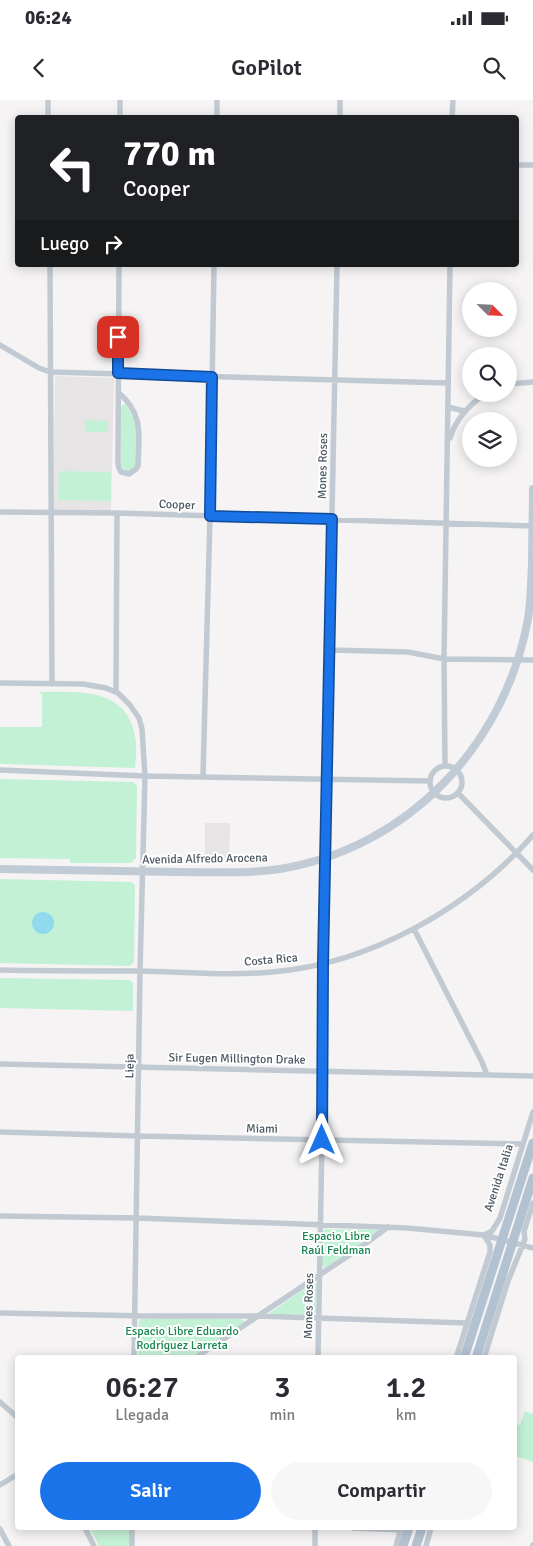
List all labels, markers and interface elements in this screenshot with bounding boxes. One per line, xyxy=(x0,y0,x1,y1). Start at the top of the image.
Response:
text: 06:24 xyxy=(25,6,72,30)
icon: back xyxy=(25,54,53,82)
text: GoPilot xyxy=(231,54,302,81)
icon: search xyxy=(480,54,508,82)
text: 770 m xyxy=(123,132,216,175)
icon: left xyxy=(40,135,105,200)
text: Cooper xyxy=(123,175,190,202)
icon: right xyxy=(99,230,127,258)
text: Luego xyxy=(40,232,89,256)
north arrow xyxy=(462,282,518,338)
map controls xyxy=(462,282,517,467)
pin xyxy=(97,316,139,358)
icon: arrive xyxy=(104,323,132,351)
button: search xyxy=(462,347,517,402)
button: layers xyxy=(462,412,517,467)
street label: Mones Roses xyxy=(315,433,331,499)
street label: Cooper xyxy=(159,497,196,513)
street label: Avenida Alfredo Arocena xyxy=(142,850,268,868)
street label: Costa Rica xyxy=(244,950,298,970)
street label: Sir Eugen Millington Drake xyxy=(168,1050,306,1068)
street label: Lieja xyxy=(122,1054,138,1078)
position arrow xyxy=(295,1113,347,1165)
street label: Miami xyxy=(246,1121,278,1137)
street label: Avenida Italia xyxy=(481,1142,517,1214)
park label: Espacio Libre Raúl Feldman xyxy=(301,1229,371,1258)
street label: Mones Roses xyxy=(301,1273,317,1339)
park label: Espacio Libre Eduardo Rodríguez Larreta xyxy=(125,1324,239,1353)
text: 06:27 xyxy=(106,1369,179,1406)
text: 3 xyxy=(274,1369,290,1406)
text: 1.2 xyxy=(386,1369,426,1406)
text: Llegada xyxy=(115,1405,169,1425)
text: min xyxy=(269,1405,295,1425)
text: km xyxy=(396,1405,417,1425)
button: Salir xyxy=(40,1462,261,1520)
button: Compartir xyxy=(271,1462,492,1520)

